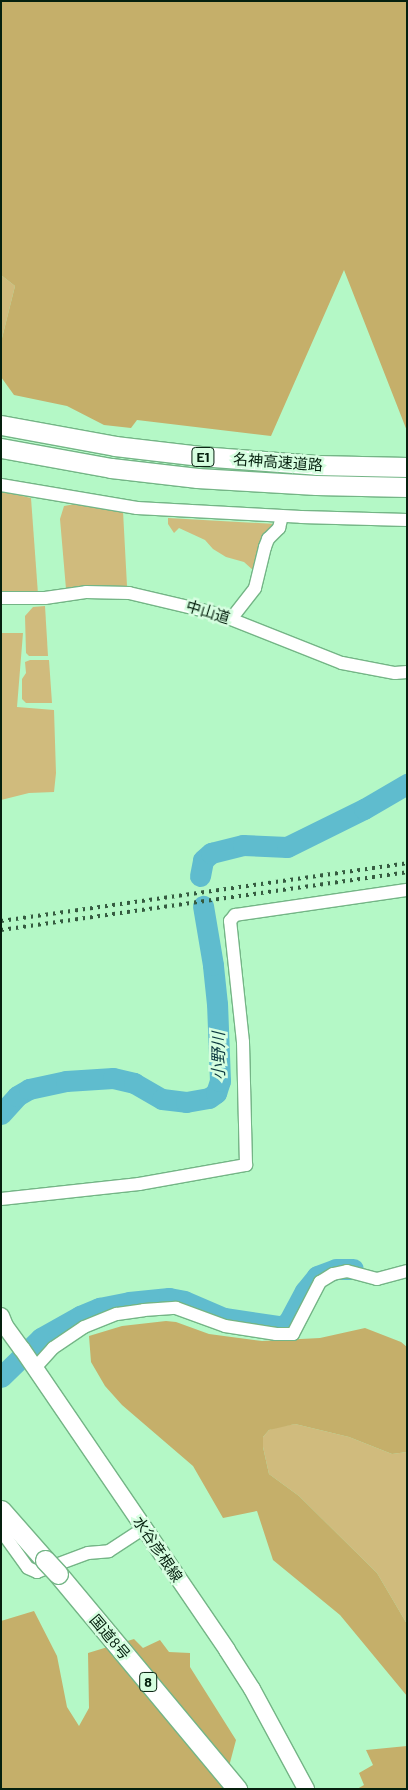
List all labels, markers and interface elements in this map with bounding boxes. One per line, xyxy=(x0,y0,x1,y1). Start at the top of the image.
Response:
road number: E1 xyxy=(190,446,216,468)
street label: 名神高速道路 xyxy=(232,450,324,474)
street label: 中山道 xyxy=(184,597,232,627)
water label: 小野川 xyxy=(208,1032,228,1080)
street label: 水谷彦根線 xyxy=(130,1513,186,1585)
street label: 国道8号 xyxy=(86,1611,134,1663)
road number: 8 xyxy=(138,1670,158,1694)

